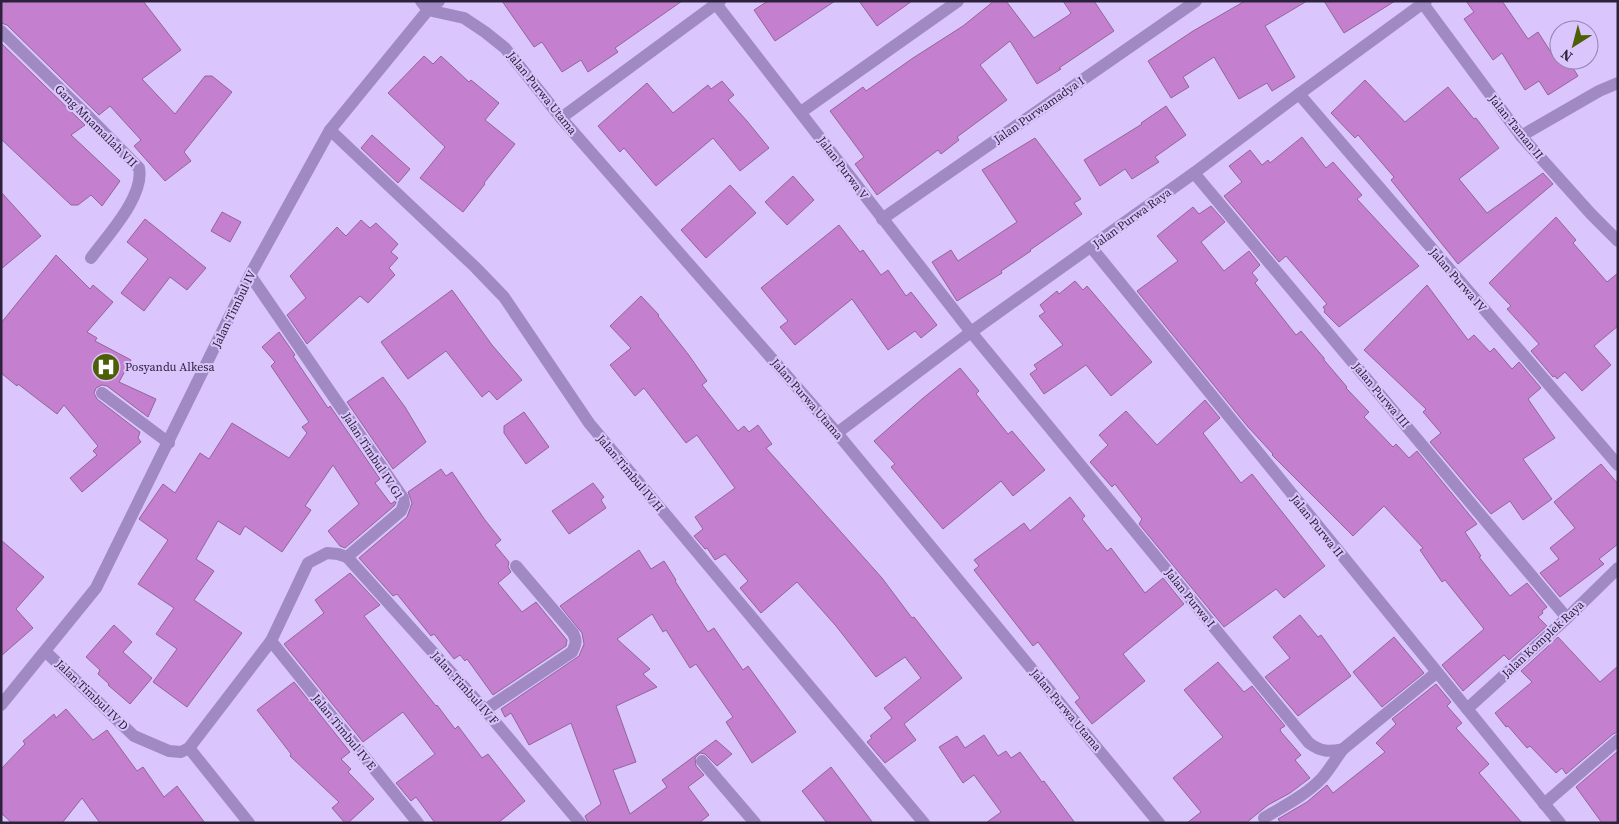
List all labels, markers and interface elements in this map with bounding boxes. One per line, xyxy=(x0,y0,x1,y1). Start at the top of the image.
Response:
north arrow xyxy=(1549,20,1599,70)
text: N xyxy=(1556,44,1576,67)
street label: Jalan Purwa Utama xyxy=(503,47,581,138)
street label: Jalan Purwamadya I xyxy=(990,73,1087,148)
street label: Gang Muamallah VII xyxy=(51,81,141,171)
street label: Jalan Taman II xyxy=(1485,91,1547,162)
street label: Jalan Purwa V xyxy=(814,133,872,203)
street label: Jalan Purwa Raya xyxy=(1089,184,1175,252)
street label: Jalan Purwa IV xyxy=(1425,244,1490,315)
street label: Jalan Timbul IV xyxy=(208,268,260,351)
hospital icon: Posyandu Alkesa xyxy=(91,352,121,382)
street label: Jalan Purwa Utama xyxy=(767,354,847,444)
street label: Jalan Purwa III xyxy=(1348,358,1413,431)
place label: Posyandu Alkesa xyxy=(125,359,216,375)
street label: Jalan Timbul IV G1 xyxy=(338,409,407,502)
street label: Jalan Timbul IV H xyxy=(592,430,667,515)
street label: Jalan Purwa II xyxy=(1286,491,1347,561)
street label: Jalan Purwa I xyxy=(1161,564,1219,631)
street label: Jalan Komplek Raya xyxy=(1498,596,1588,682)
street label: Jalan Timbul IV F xyxy=(427,647,502,728)
street label: Jalan Timbul IV D xyxy=(52,656,132,734)
street label: Jalan Purwa Utama xyxy=(1026,665,1106,755)
street label: Jalan Timbul IV E xyxy=(308,690,380,773)

